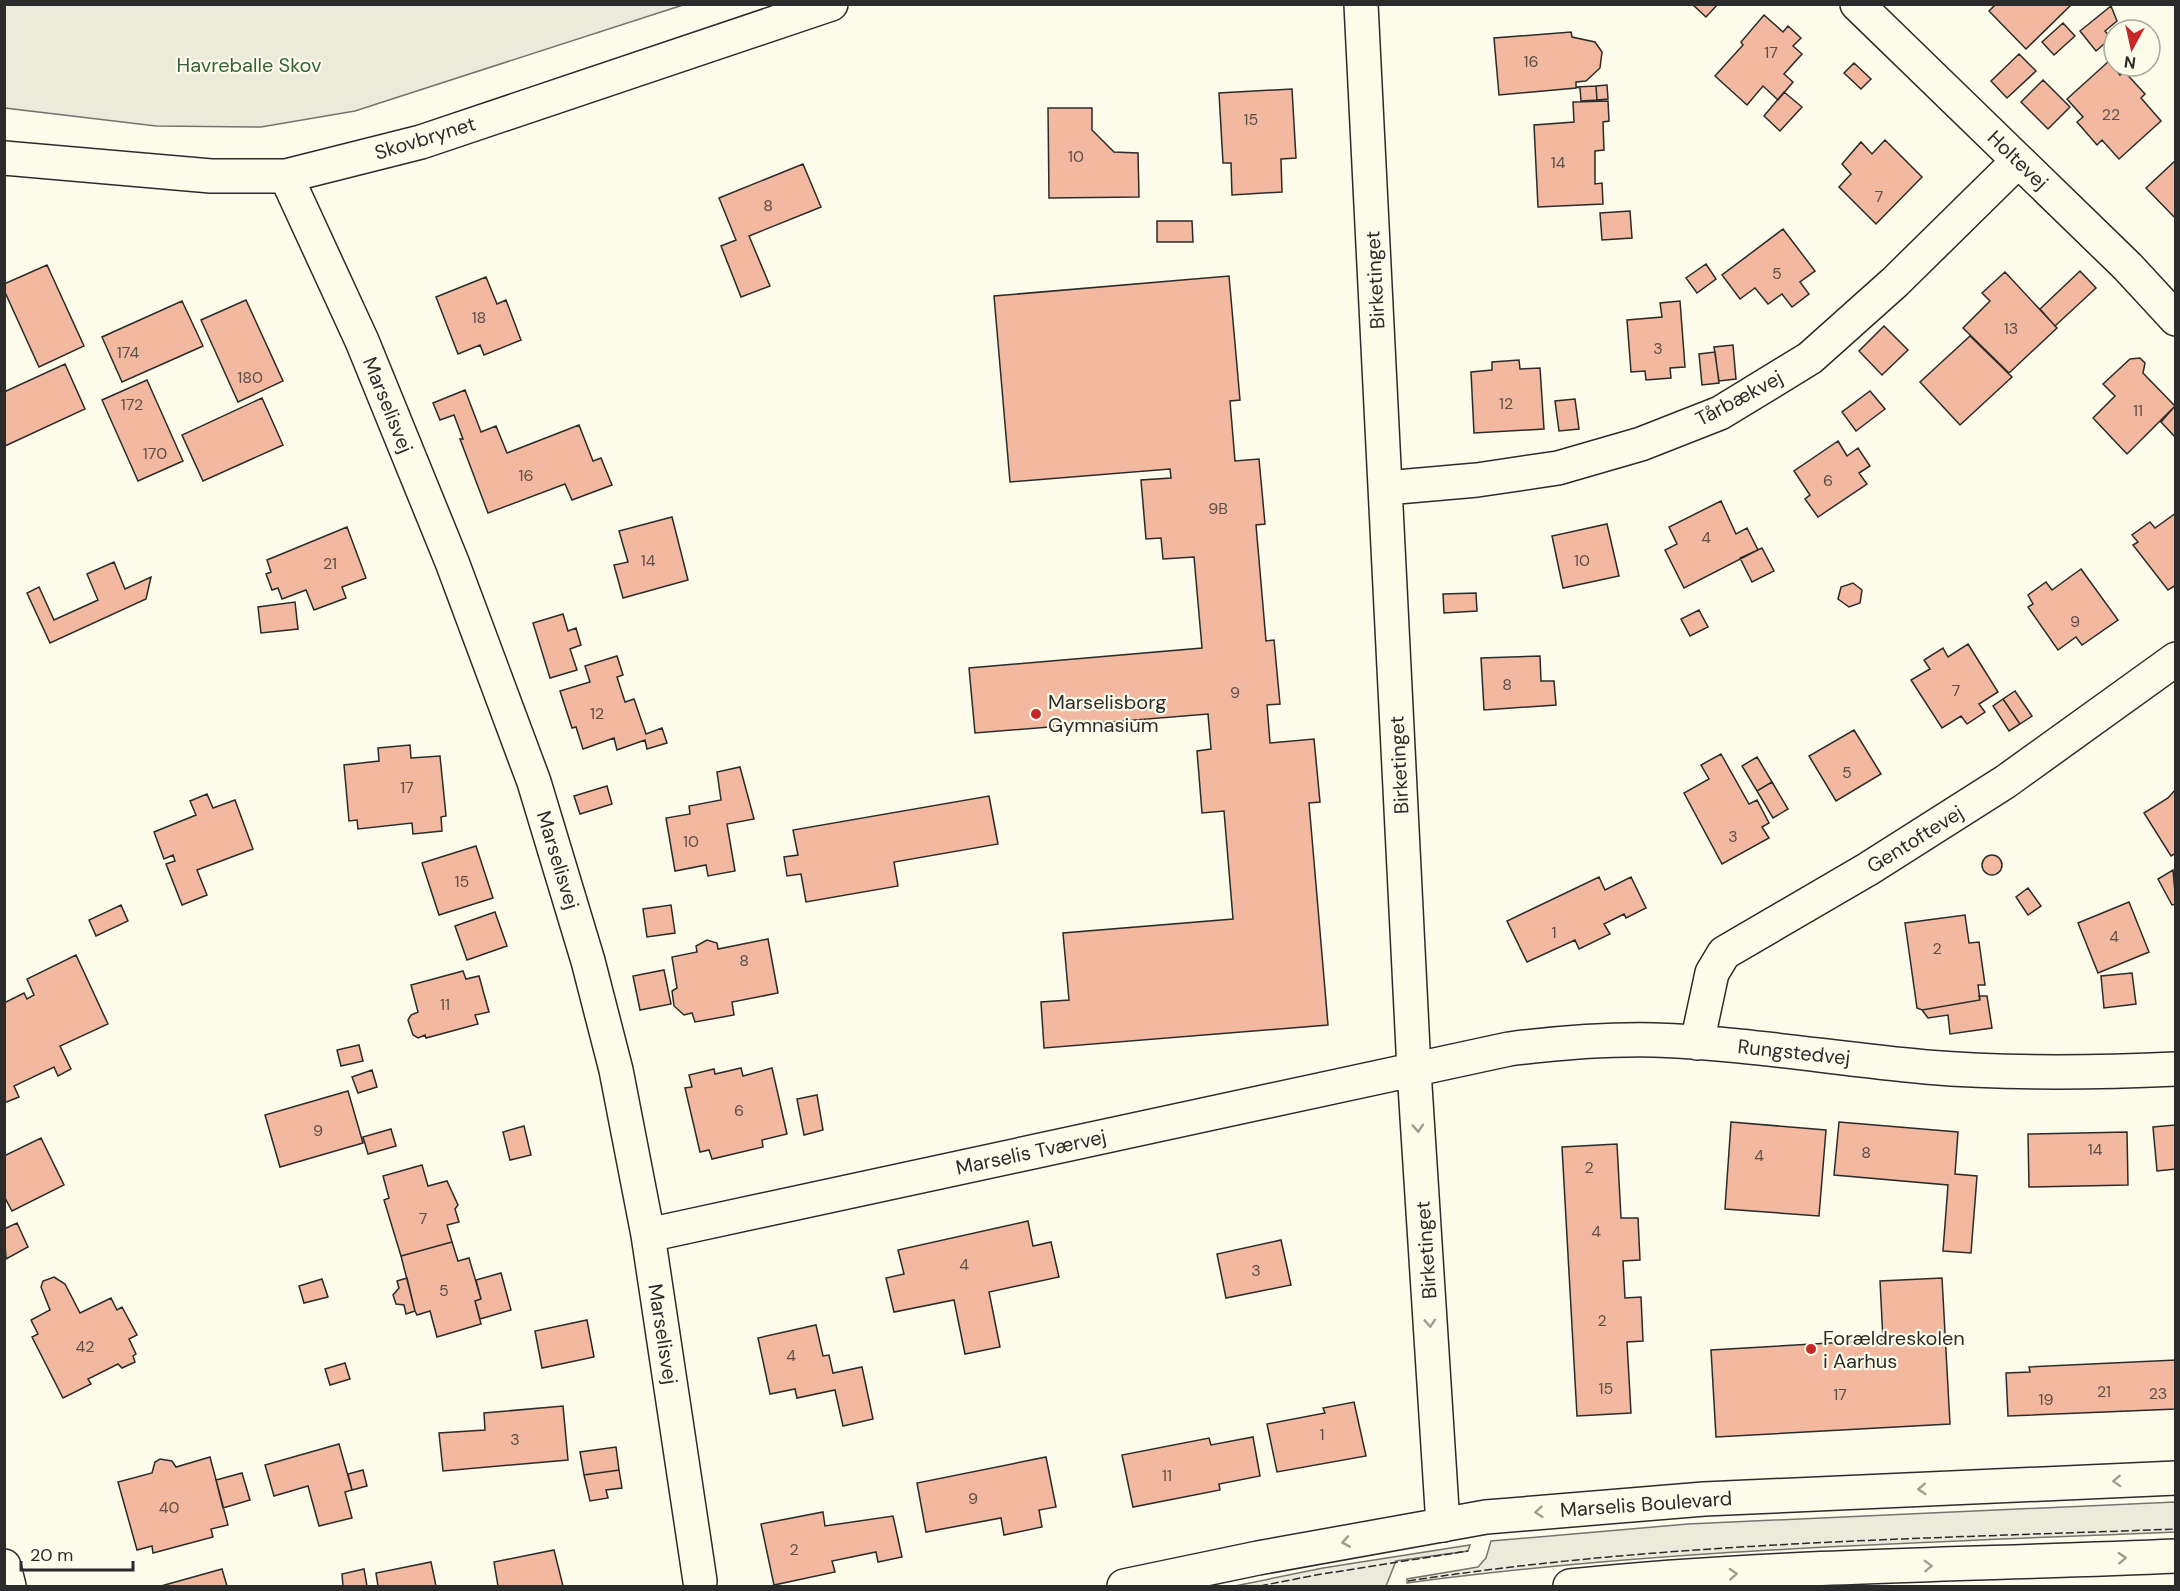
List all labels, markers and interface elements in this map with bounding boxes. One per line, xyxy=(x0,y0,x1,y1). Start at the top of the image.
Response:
north arrow xyxy=(2102,18,2162,78)
house number: 17 xyxy=(1764,42,1778,63)
house number: 16 xyxy=(1523,51,1539,72)
text: N xyxy=(2123,51,2137,74)
park label: Havreballe Skov xyxy=(177,52,322,78)
house number: 22 xyxy=(2102,104,2120,125)
house number: 15 xyxy=(1244,109,1258,130)
street label: Skovbrynet xyxy=(371,110,479,166)
street label: Holtevej xyxy=(1982,125,2054,195)
house number: 10 xyxy=(1068,146,1084,167)
house number: 14 xyxy=(1551,152,1566,173)
house number: 7 xyxy=(1875,186,1883,207)
house number: 8 xyxy=(763,195,773,216)
street label: Birketinget xyxy=(1359,230,1391,330)
house number: 5 xyxy=(1772,263,1782,284)
house number: 18 xyxy=(472,307,486,328)
house number: 13 xyxy=(2004,318,2018,339)
house number: 3 xyxy=(1653,338,1663,359)
house number: 174 xyxy=(117,342,139,363)
street label: Marselisvej xyxy=(357,353,419,457)
street label: Tårbækvej xyxy=(1691,364,1787,432)
house number: 180 xyxy=(237,367,263,388)
house number: 12 xyxy=(1499,393,1513,414)
house number: 172 xyxy=(121,394,143,415)
house number: 11 xyxy=(2133,400,2143,421)
house number: 170 xyxy=(143,443,167,464)
house number: 16 xyxy=(518,465,534,486)
house number: 6 xyxy=(1823,470,1833,491)
house number: 9B xyxy=(1208,498,1228,519)
house number: 4 xyxy=(1701,527,1711,548)
house number: 14 xyxy=(641,550,656,571)
house number: 10 xyxy=(1574,550,1590,571)
house number: 21 xyxy=(323,553,337,574)
house number: 9 xyxy=(2070,611,2080,632)
house number: 8 xyxy=(1502,674,1512,695)
house number: 7 xyxy=(1952,680,1960,701)
house number: 9 xyxy=(1230,682,1240,703)
place label: Marselisborg Gymnasium xyxy=(1048,689,1167,738)
house number: 12 xyxy=(590,703,604,724)
marker: Marselisborg Gymnasium xyxy=(1029,707,1043,721)
street label: Birketinget xyxy=(1383,715,1415,815)
house number: 5 xyxy=(1842,762,1852,783)
house number: 17 xyxy=(400,777,414,798)
street label: Gentoftevej xyxy=(1862,799,1968,879)
street label: Marselisvej xyxy=(531,808,585,912)
house number: 3 xyxy=(1728,826,1738,847)
house number: 10 xyxy=(683,831,699,852)
house number: 15 xyxy=(455,871,469,892)
house number: 1 xyxy=(1552,922,1557,943)
house number: 4 xyxy=(2109,926,2119,947)
house number: 2 xyxy=(1932,938,1942,959)
house number: 8 xyxy=(739,950,749,971)
house number: 11 xyxy=(440,994,450,1015)
street label: Rungstedvej xyxy=(1736,1033,1852,1071)
house number: 6 xyxy=(734,1100,744,1121)
house number: 9 xyxy=(313,1120,323,1141)
street label: Marselis Tværvej xyxy=(953,1123,1109,1181)
one-way arrow xyxy=(1411,1124,1424,1133)
house number: 14 xyxy=(2088,1139,2103,1160)
house number: 8 xyxy=(1861,1142,1871,1163)
house number: 4 xyxy=(1754,1145,1764,1166)
house number: 2 xyxy=(1584,1157,1594,1178)
street label: Birketinget xyxy=(1410,1200,1442,1300)
house number: 7 xyxy=(419,1208,427,1229)
house number: 4 xyxy=(1591,1221,1601,1242)
house number: 4 xyxy=(959,1254,969,1275)
house number: 3 xyxy=(1251,1260,1261,1281)
house number: 5 xyxy=(439,1280,449,1301)
street label: Marselisvej xyxy=(642,1282,684,1386)
house number: 2 xyxy=(1597,1310,1607,1331)
one-way arrow xyxy=(1424,1318,1437,1327)
place label: Forældreskolen i Aarhus xyxy=(1823,1325,1965,1374)
house number: 42 xyxy=(76,1336,94,1357)
marker: Forældreskolen i Aarhus xyxy=(1804,1342,1818,1356)
house number: 4 xyxy=(786,1345,796,1366)
house number: 15 xyxy=(1599,1378,1613,1399)
house number: 21 xyxy=(2097,1381,2111,1402)
house number: 23 xyxy=(2149,1383,2167,1404)
house number: 17 xyxy=(1833,1384,1847,1405)
house number: 19 xyxy=(2038,1389,2054,1410)
house number: 1 xyxy=(1320,1424,1325,1445)
house number: 3 xyxy=(510,1429,520,1450)
house number: 11 xyxy=(1162,1465,1172,1486)
one-way arrow xyxy=(2113,1474,2122,1487)
one-way arrow xyxy=(1918,1483,1927,1496)
street label: Marselis Boulevard xyxy=(1559,1485,1733,1523)
house number: 9 xyxy=(968,1488,978,1509)
house number: 40 xyxy=(159,1497,179,1518)
one-way arrow xyxy=(1534,1505,1544,1518)
scale bar xyxy=(21,1534,134,1572)
one-way arrow xyxy=(1342,1536,1351,1548)
house number: 2 xyxy=(789,1539,799,1560)
text: 20 m xyxy=(30,1543,73,1567)
one-way arrow xyxy=(2118,1552,2127,1565)
one-way arrow xyxy=(1923,1560,1932,1573)
one-way arrow xyxy=(1728,1568,1737,1581)

